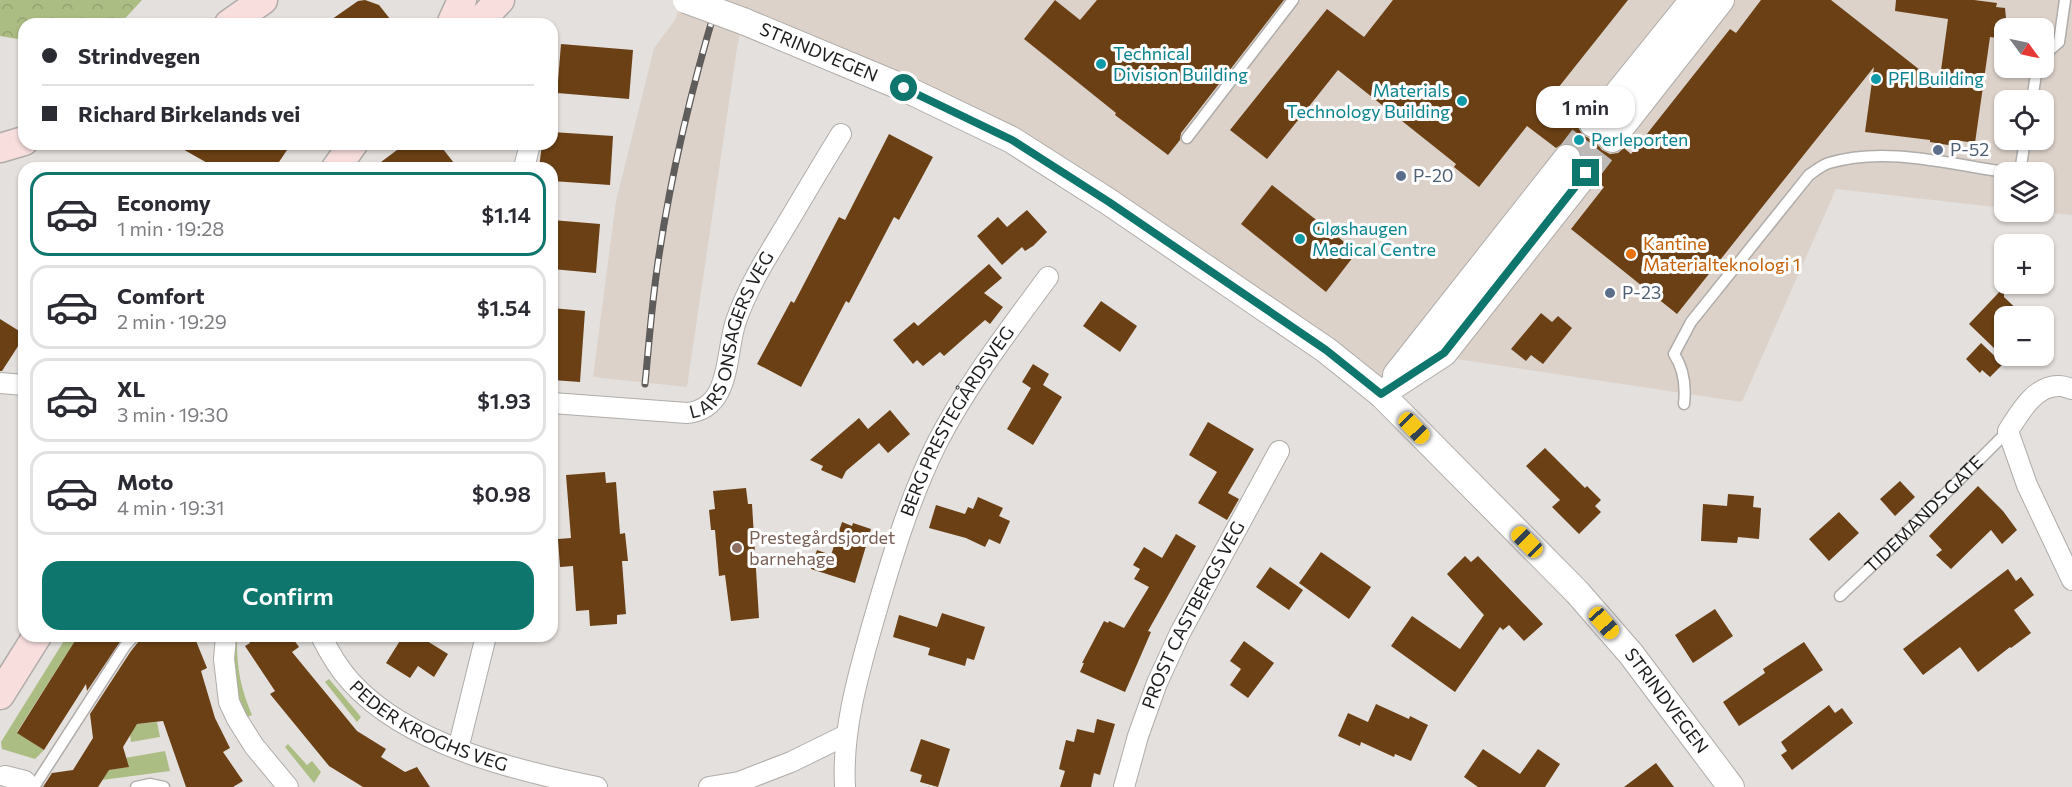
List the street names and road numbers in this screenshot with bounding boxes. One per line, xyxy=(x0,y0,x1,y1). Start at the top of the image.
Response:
street label: STRINDVEGEN xyxy=(757,17,881,86)
street label: LARS ONSAGERS VEG xyxy=(687,247,778,423)
street label: BERG PRESTEGÅRDSVEG xyxy=(895,321,1018,519)
street label: TIDEMANDS GATE xyxy=(1860,451,1987,577)
street label: PROST CASTBERGS VEG xyxy=(1137,517,1249,712)
street label: STRINDVEGEN xyxy=(1620,643,1714,757)
street label: PEDER KROGHS VEG xyxy=(345,675,511,775)

